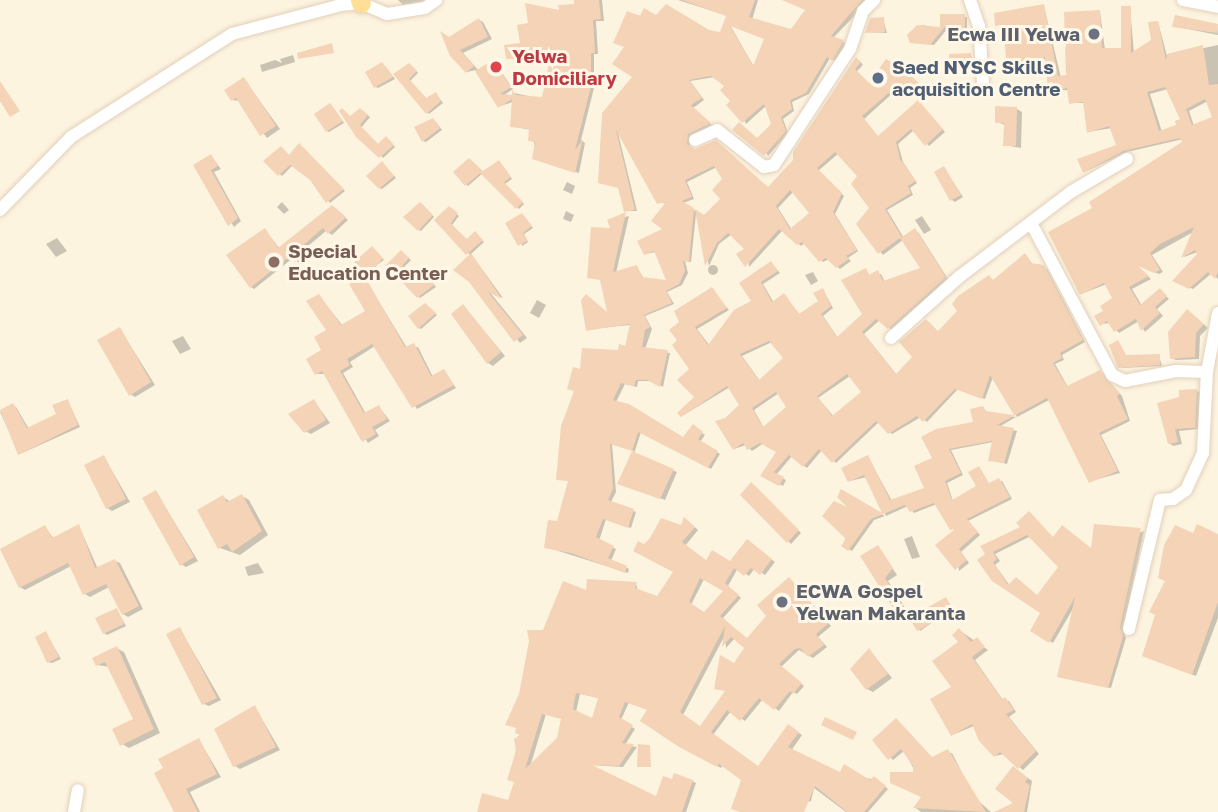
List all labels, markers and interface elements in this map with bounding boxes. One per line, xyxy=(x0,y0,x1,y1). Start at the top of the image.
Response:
place label: Ecwa III Yelwa xyxy=(947,23,1080,45)
marker: Ecwa III Yelwa xyxy=(1086,26,1102,42)
place label: Yelwa Domiciliary xyxy=(512,45,617,89)
place label: Saed NYSC Skills acquisition Centre xyxy=(892,56,1061,100)
marker: Yelwa Domiciliary xyxy=(486,57,506,77)
marker: Saed NYSC Skills acquisition Centre xyxy=(870,70,886,86)
place label: Special Education Center xyxy=(288,240,448,284)
marker: Special Education Center xyxy=(266,254,282,270)
place label: ECWA Gospel Yelwan Makaranta xyxy=(796,580,966,624)
marker: ECWA Gospel Yelwan Makaranta xyxy=(774,594,790,610)

